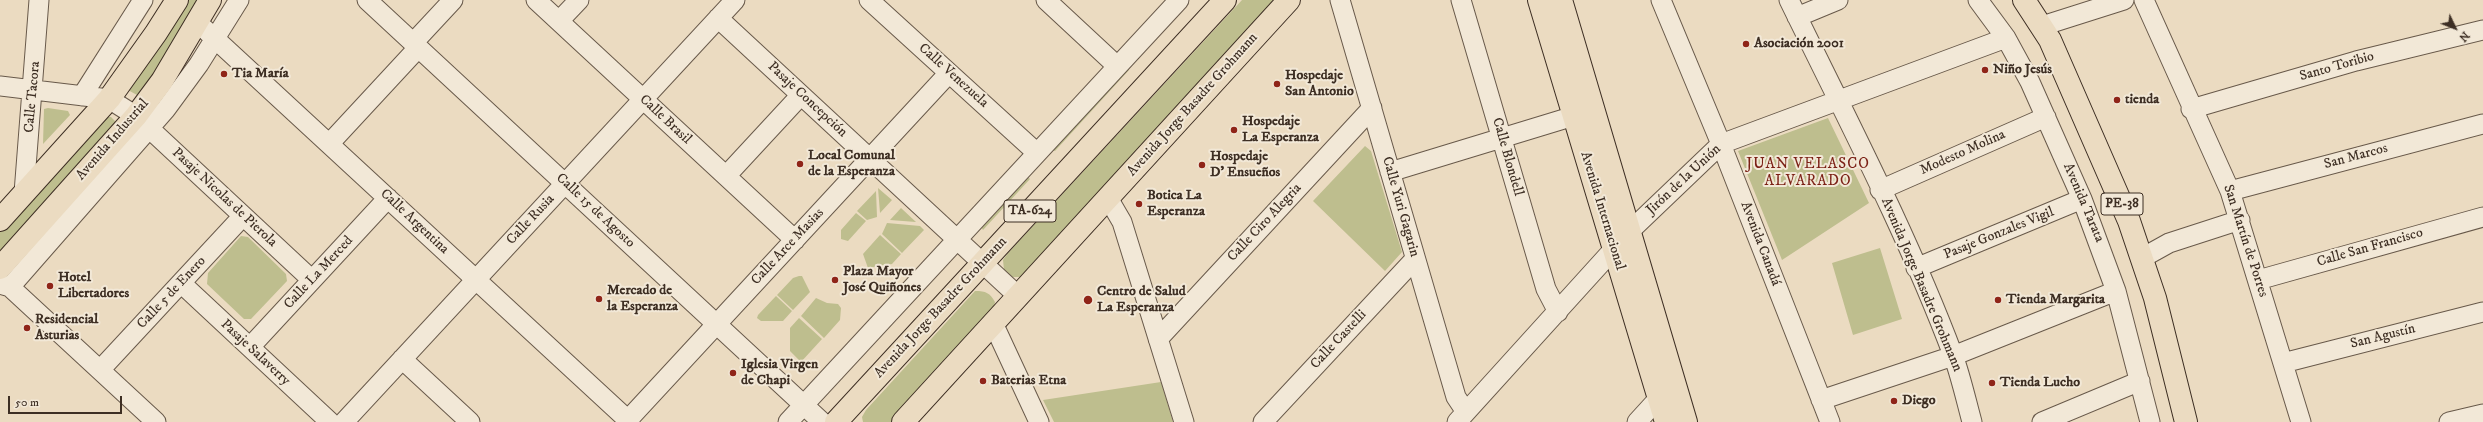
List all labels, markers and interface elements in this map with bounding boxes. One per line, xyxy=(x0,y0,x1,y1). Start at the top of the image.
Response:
north arrow xyxy=(2435,8,2475,48)
text: N xyxy=(2456,28,2472,44)
street label: Avenida Jorge Basadre Grohmann xyxy=(1124,30,1262,180)
place label: Asociación 2001 xyxy=(1754,36,1844,52)
marker: Asociación 2001 xyxy=(1741,39,1751,49)
street label: Calle Venezuela xyxy=(915,40,991,112)
street label: Santo Toribio xyxy=(2298,48,2376,86)
street label: Pasaje Concepción xyxy=(764,59,850,141)
street label: Calle Tacora xyxy=(22,61,44,133)
place label: Niño Jesús xyxy=(1993,62,2052,78)
marker: Niño Jesús xyxy=(1980,65,1990,75)
place label: Tia María xyxy=(232,66,289,82)
place label: Hospedaje San Antonio xyxy=(1285,68,1354,100)
marker: Tia María xyxy=(219,69,229,79)
marker: Hospedaje San Antonio xyxy=(1272,79,1282,89)
street label: Calle Brasil xyxy=(636,92,694,148)
place label: tienda xyxy=(2125,92,2159,108)
marker: tienda xyxy=(2112,95,2122,105)
street label: Avenida Industrial xyxy=(73,96,153,184)
place label: Hospedaje La Esperanza xyxy=(1242,114,1319,146)
street label: Calle Blondell xyxy=(1488,116,1526,198)
marker: Hospedaje La Esperanza xyxy=(1229,125,1239,135)
street label: Modesto Molina xyxy=(1918,127,2008,179)
street label: San Marcos xyxy=(2322,140,2390,174)
street label: Jirón de la Unión xyxy=(1643,141,1725,219)
street label: Pasaje Nicolas de Pierola xyxy=(168,145,280,251)
place label: Local Comunal de la Esperanza xyxy=(808,148,895,180)
place label: Hospedaje D' Ensueños xyxy=(1210,149,1280,182)
street label: Avenida Internacional xyxy=(1576,150,1628,272)
street label: Calle Yuri Gagarin xyxy=(1378,155,1422,259)
district label: JUAN VELASCO ALVARADO xyxy=(1746,156,1870,191)
marker: Local Comunal de la Esperanza xyxy=(795,159,805,169)
marker: Hospedaje D' Ensueños xyxy=(1197,160,1207,170)
street label: Avenida Tarata xyxy=(2059,161,2107,245)
street label: Calle 15 de Agosto xyxy=(552,170,638,252)
street label: Calle Ciro Alegria xyxy=(1225,180,1305,266)
street label: San Martín de Porres xyxy=(2219,183,2271,299)
street label: Calle Argentina xyxy=(376,186,452,258)
place label: Botica La Esperanza xyxy=(1147,188,1205,220)
street label: Calle Rusia xyxy=(503,191,559,249)
road number: PE-38 xyxy=(2101,193,2143,215)
street label: Avenida Jorge Basadre Grohmann xyxy=(1877,196,1965,374)
marker: Botica La Esperanza xyxy=(1134,199,1144,209)
road number: TA-624 xyxy=(1004,200,1056,222)
street label: Avenida Canadá xyxy=(1736,200,1784,288)
street label: Pasaje Gonzales Vigil xyxy=(1941,204,2057,264)
street label: Calle Arce Masias xyxy=(748,205,828,289)
street label: Calle San Francisco xyxy=(2315,225,2425,271)
street label: Calle La Merced xyxy=(281,233,357,313)
street label: Avenida Jorge Basadre Grohmann xyxy=(871,234,1011,382)
street label: Calle 5 de Enero xyxy=(134,253,210,333)
place label: Plaza Mayor José Quiñones xyxy=(843,264,921,296)
place label: Hotel Libertadores xyxy=(58,270,129,302)
marker: Plaza Mayor José Quiñones xyxy=(830,275,840,285)
marker: Hotel Libertadores xyxy=(45,281,55,291)
place label: Mercado de la Esperanza xyxy=(607,283,678,316)
place label: Centro de Salud La Esperanza xyxy=(1097,284,1186,316)
place label: Tienda Margarita xyxy=(2006,292,2105,308)
marker: Mercado de la Esperanza xyxy=(594,294,604,304)
marker: Centro de Salud La Esperanza xyxy=(1082,294,1094,306)
marker: Tienda Margarita xyxy=(1993,295,2003,305)
street label: Calle Castelli xyxy=(1307,307,1371,373)
place label: Residencial Asturias xyxy=(35,312,98,344)
street label: Pasaje Salaverry xyxy=(217,316,293,390)
street label: San Agustín xyxy=(2349,321,2417,353)
marker: Residencial Asturias xyxy=(22,323,32,333)
place label: Iglesia Virgen de Chapi xyxy=(741,357,818,390)
marker: Iglesia Virgen de Chapi xyxy=(728,368,738,378)
place label: Baterias Etna xyxy=(991,373,1066,389)
place label: Tienda Lucho xyxy=(2000,375,2080,391)
marker: Baterias Etna xyxy=(978,376,988,386)
marker: Tienda Lucho xyxy=(1987,378,1997,388)
scale bar xyxy=(10,388,124,414)
place label: Diego xyxy=(1902,393,1935,409)
text: 50 m xyxy=(15,395,39,410)
marker: Diego xyxy=(1889,396,1899,406)

